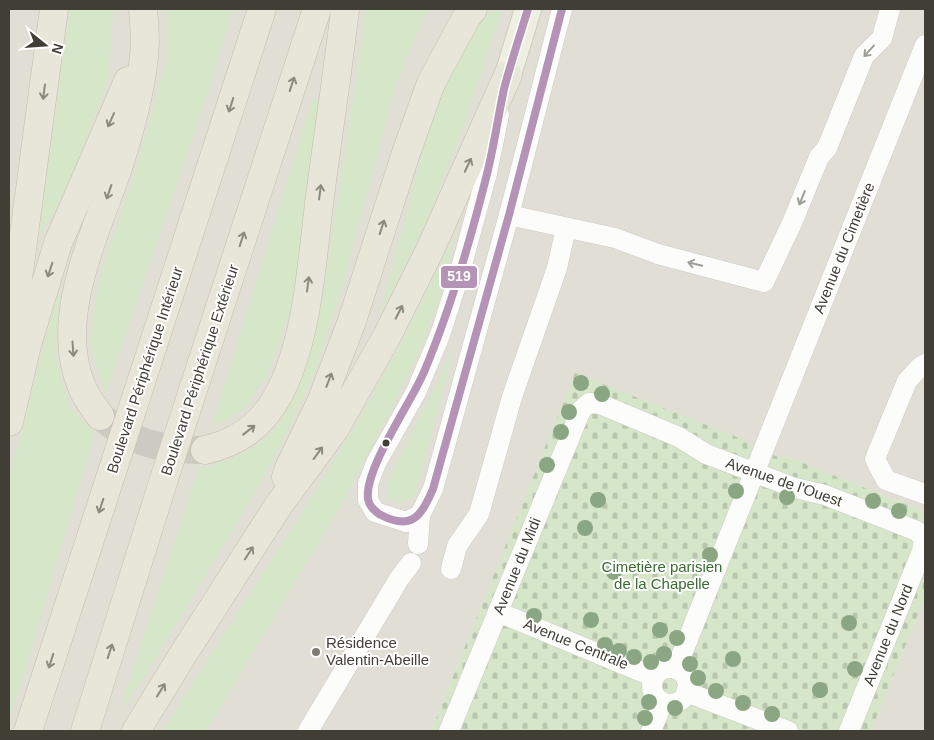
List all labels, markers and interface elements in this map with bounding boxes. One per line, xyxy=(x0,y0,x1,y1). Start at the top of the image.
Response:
north arrow xyxy=(20,20,70,70)
text: N xyxy=(48,42,67,56)
one-way arrow xyxy=(863,45,875,58)
one-way arrow xyxy=(288,77,297,93)
one-way arrow xyxy=(39,84,49,100)
one-way arrow xyxy=(226,97,236,113)
one-way arrow xyxy=(106,112,115,127)
one-way arrow xyxy=(463,158,473,173)
street label: Avenue du Cimetière xyxy=(809,180,878,316)
one-way arrow xyxy=(104,184,114,200)
one-way arrow xyxy=(315,184,325,200)
one-way arrow xyxy=(797,190,806,205)
one-way arrow xyxy=(378,219,387,235)
one-way arrow xyxy=(238,232,247,247)
one-way arrow xyxy=(688,259,704,268)
one-way arrow xyxy=(44,262,54,278)
street label: Boulevard Périphérique Extérieur xyxy=(157,262,242,478)
street label: Boulevard Périphérique Intérieur xyxy=(103,265,186,475)
line badge: 519 xyxy=(440,265,478,289)
text: 519 xyxy=(447,268,471,284)
one-way arrow xyxy=(304,276,314,292)
one-way arrow xyxy=(394,305,404,320)
one-way arrow xyxy=(68,341,78,357)
one-way arrow xyxy=(325,373,334,388)
one-way arrow xyxy=(242,425,255,436)
unlabelled marker xyxy=(381,438,391,448)
one-way arrow xyxy=(312,447,323,460)
street label: Avenue de l'Ouest xyxy=(724,454,845,510)
one-way arrow xyxy=(95,498,105,514)
street label: Avenue du Midi xyxy=(489,515,544,617)
one-way arrow xyxy=(244,546,254,560)
park label: Cimetière parisien de la Chapelle xyxy=(602,558,722,592)
street label: Avenue du Nord xyxy=(859,581,916,688)
street label: Avenue Centrale xyxy=(521,615,631,672)
place label: Résidence Valentin-Abeille xyxy=(326,634,429,668)
one-way arrow xyxy=(106,644,115,660)
marker: Résidence Valentin-Abeille xyxy=(310,646,322,658)
one-way arrow xyxy=(45,653,55,669)
one-way arrow xyxy=(156,683,166,697)

